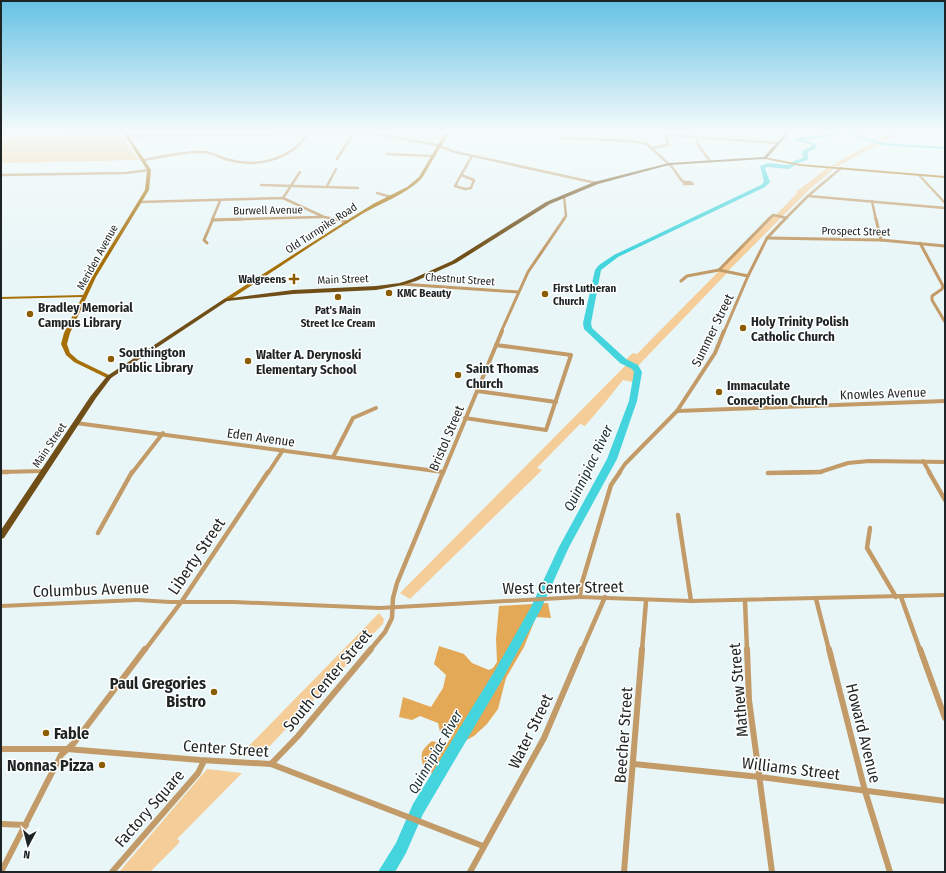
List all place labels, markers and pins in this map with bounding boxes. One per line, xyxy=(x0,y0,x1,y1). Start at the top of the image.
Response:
place label: Walgreens xyxy=(239,273,286,286)
marker: Walgreens xyxy=(289,274,299,284)
place label: First Lutheran Church xyxy=(553,282,616,308)
place label: KMC Beauty xyxy=(397,287,452,300)
marker: KMC Beauty xyxy=(384,288,394,298)
marker: First Lutheran Church xyxy=(540,289,550,299)
marker: Pat's Main Street Ice Cream xyxy=(333,292,343,302)
place label: Bradley Memorial Campus Library xyxy=(38,300,133,330)
place label: Pat's Main Street Ice Cream xyxy=(301,304,375,330)
marker: Bradley Memorial Campus Library xyxy=(25,309,35,319)
place label: Holy Trinity Polish Catholic Church xyxy=(751,314,849,344)
marker: Holy Trinity Polish Catholic Church xyxy=(738,323,748,333)
place label: Southington Public Library xyxy=(119,345,194,375)
place label: Walter A. Derynoski Elementary School xyxy=(256,347,361,377)
marker: Southington Public Library xyxy=(106,354,116,364)
marker: Walter A. Derynoski Elementary School xyxy=(243,356,253,366)
place label: Saint Thomas Church xyxy=(466,361,539,391)
marker: Saint Thomas Church xyxy=(453,370,463,380)
place label: Immaculate Conception Church xyxy=(727,378,828,408)
marker: Immaculate Conception Church xyxy=(714,387,724,397)
place label: Paul Gregories Bistro xyxy=(110,674,206,711)
marker: Paul Gregories Bistro xyxy=(209,687,219,697)
place label: Fable xyxy=(54,724,89,743)
marker: Fable xyxy=(41,728,51,738)
place label: Nonnas Pizza xyxy=(7,756,94,775)
marker: Nonnas Pizza xyxy=(97,760,107,770)

